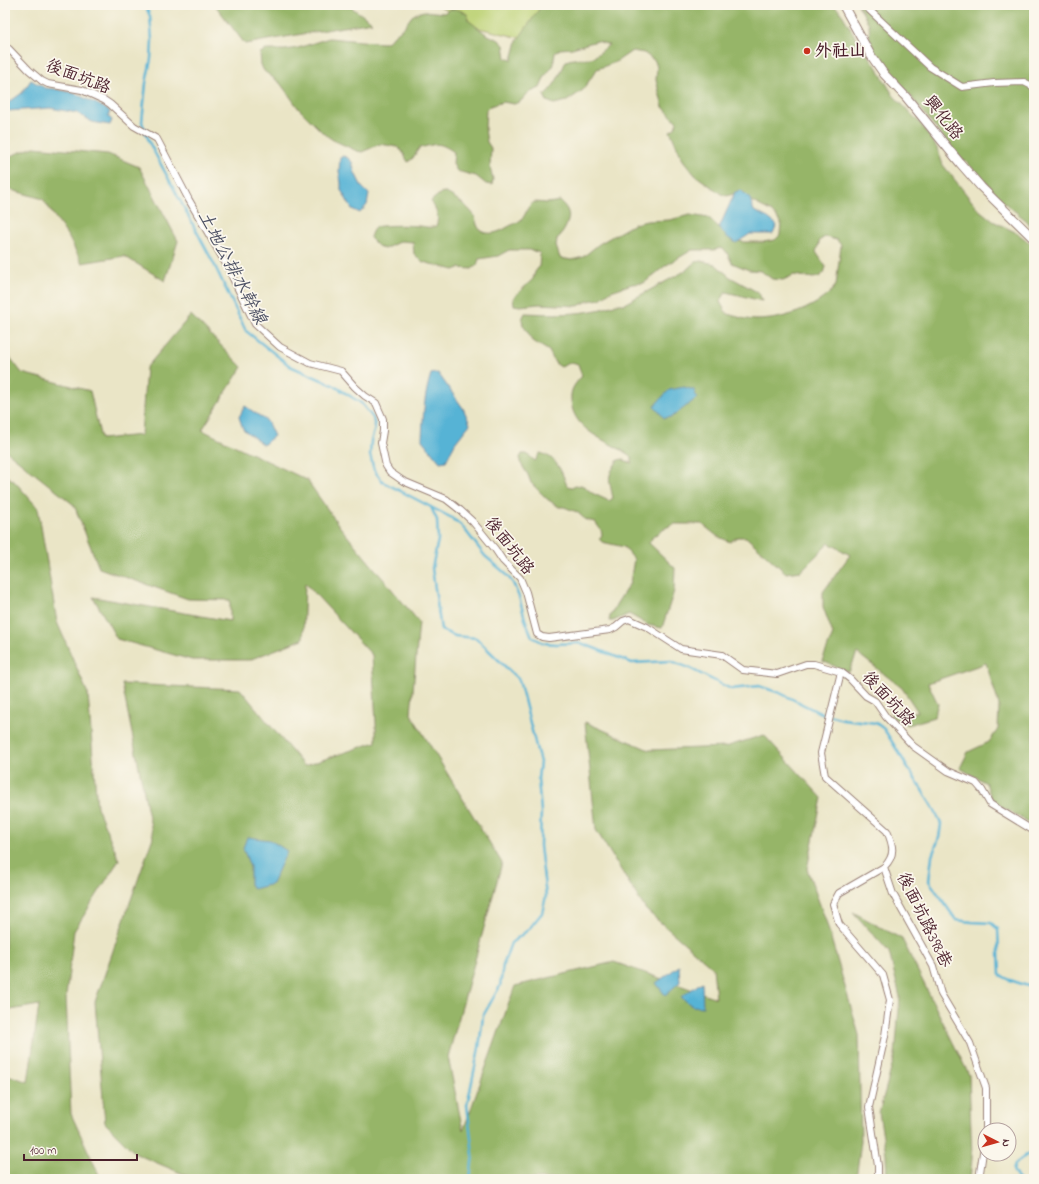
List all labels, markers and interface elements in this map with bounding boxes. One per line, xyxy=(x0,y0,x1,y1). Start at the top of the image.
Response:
place label: 外社山 xyxy=(815,39,866,64)
marker: 外社山 xyxy=(802,46,812,56)
street label: 後面坑路 xyxy=(42,53,114,101)
street label: 興化路 xyxy=(917,90,969,146)
water label: 土地公排水幹線 xyxy=(190,206,273,331)
street label: 後面坑路 xyxy=(478,512,540,580)
street label: 後面坑路 xyxy=(856,666,920,732)
street label: 後面坑路398巷 xyxy=(890,868,958,973)
north arrow xyxy=(977,1122,1017,1162)
scale bar xyxy=(24,1136,137,1162)
text: N xyxy=(998,1138,1014,1147)
text: 100 m xyxy=(30,1142,57,1160)

